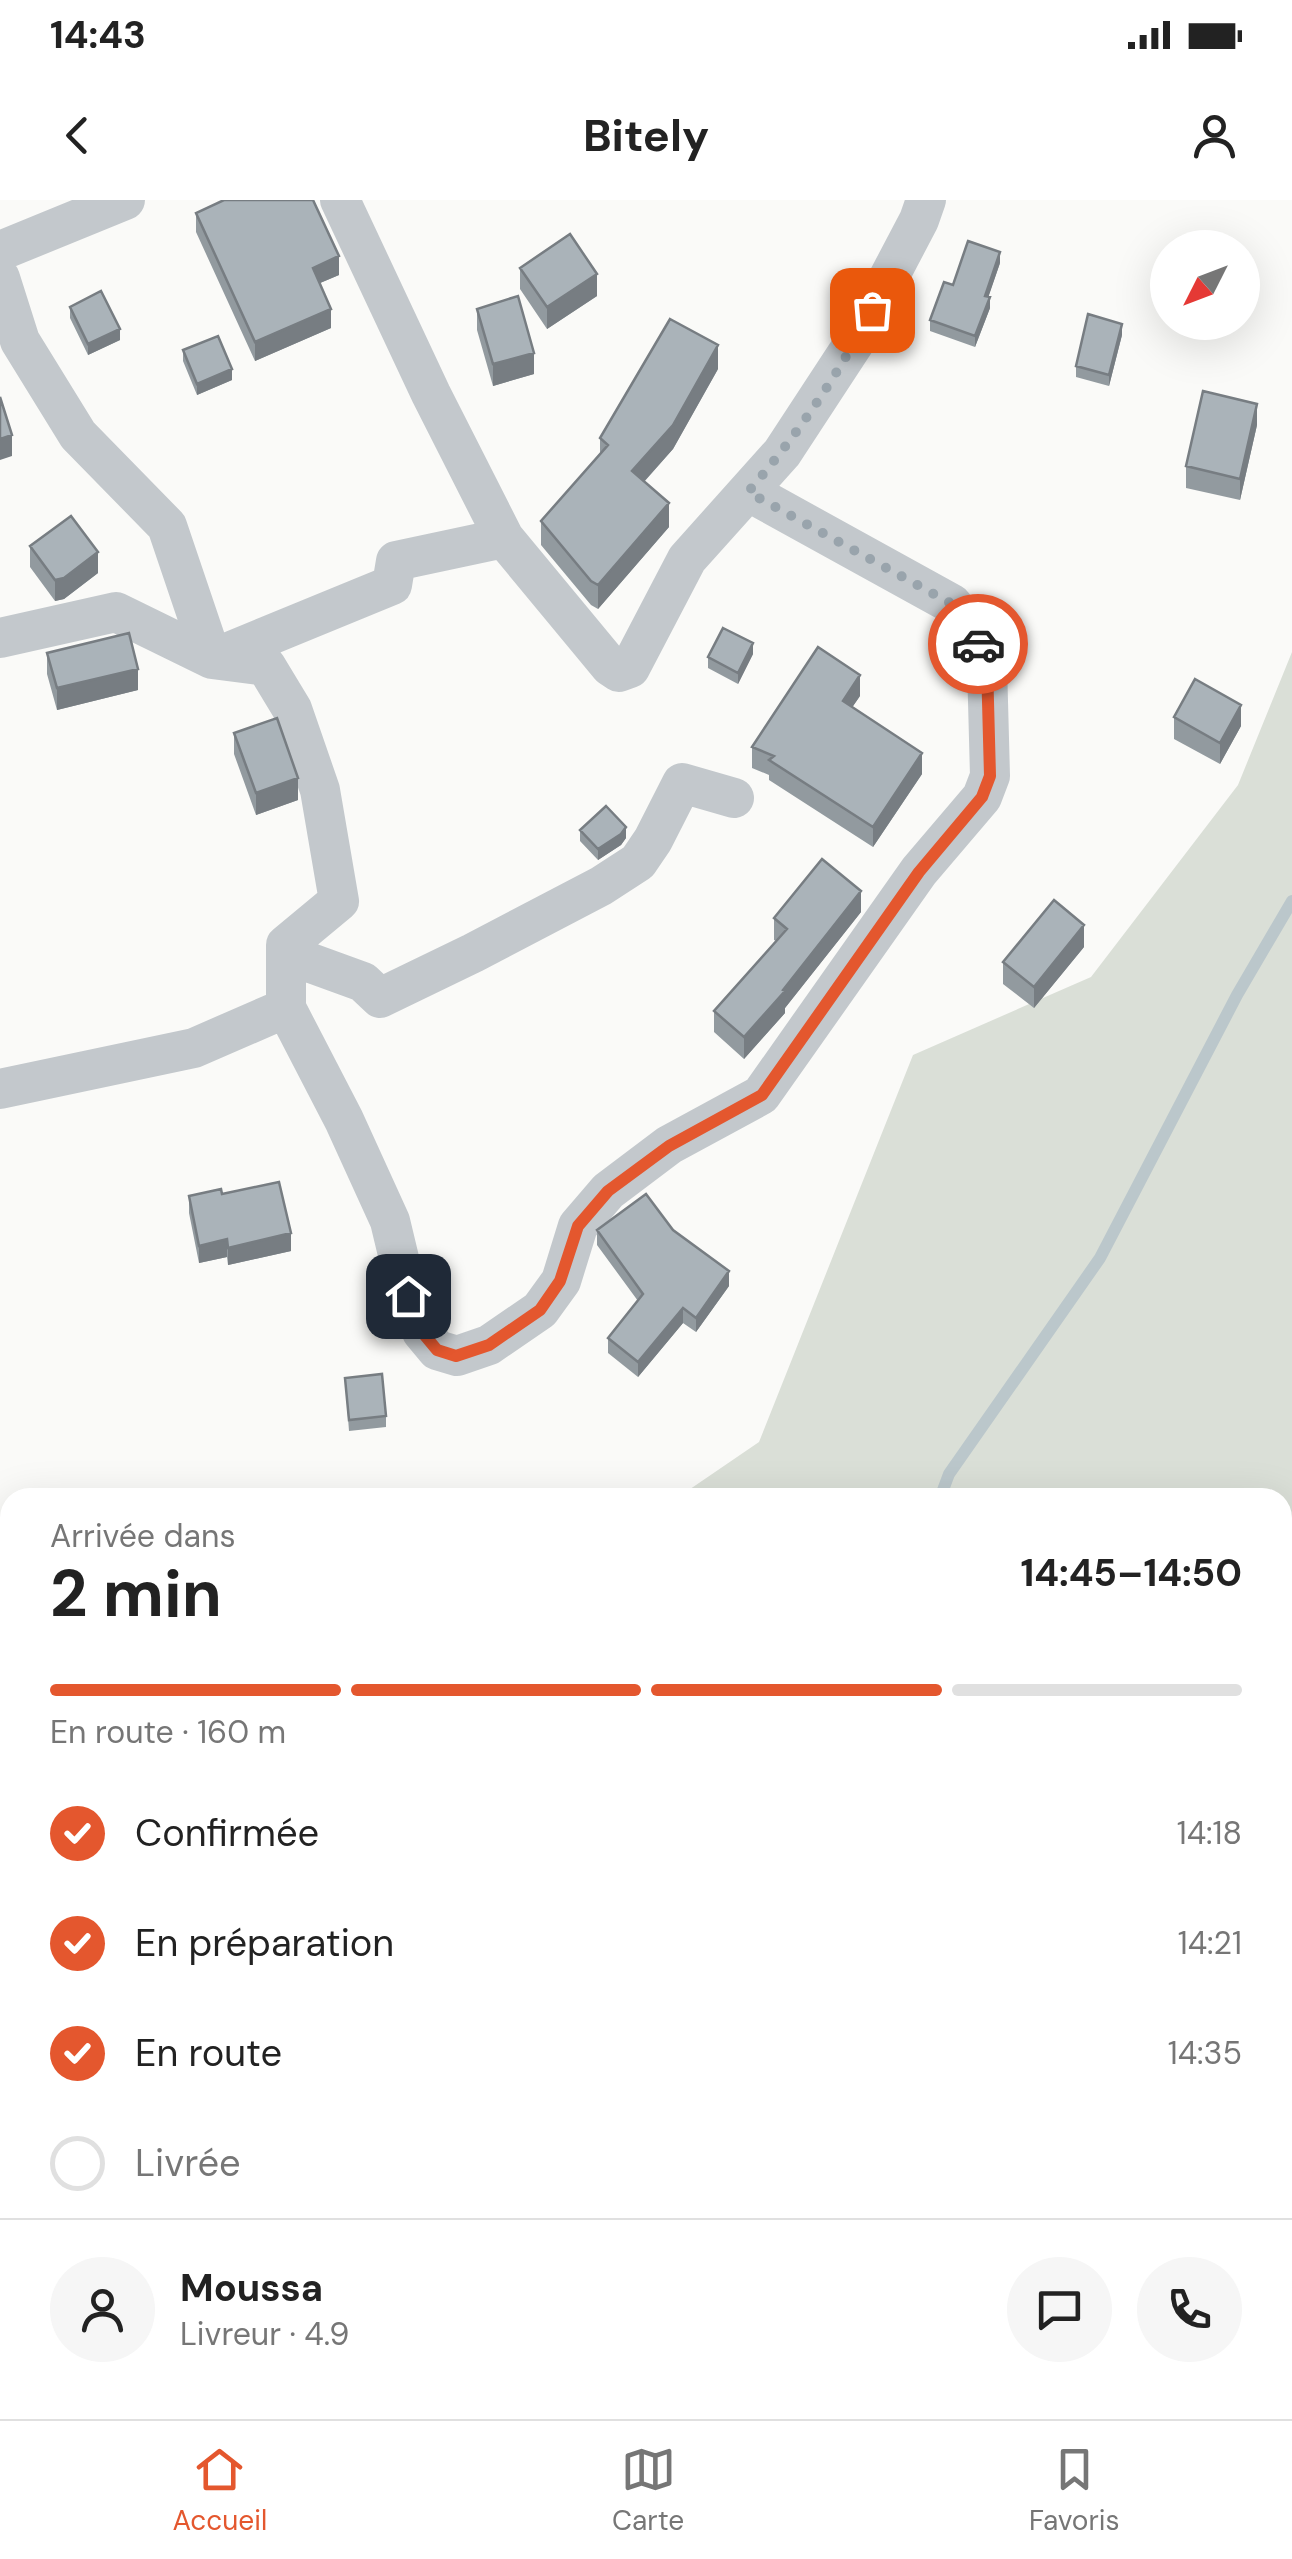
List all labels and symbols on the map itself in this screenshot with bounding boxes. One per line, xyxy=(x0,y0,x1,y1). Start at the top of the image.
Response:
north arrow xyxy=(1150,230,1260,340)
pin xyxy=(830,268,915,353)
courier xyxy=(928,594,1028,694)
pin xyxy=(366,1254,451,1339)

